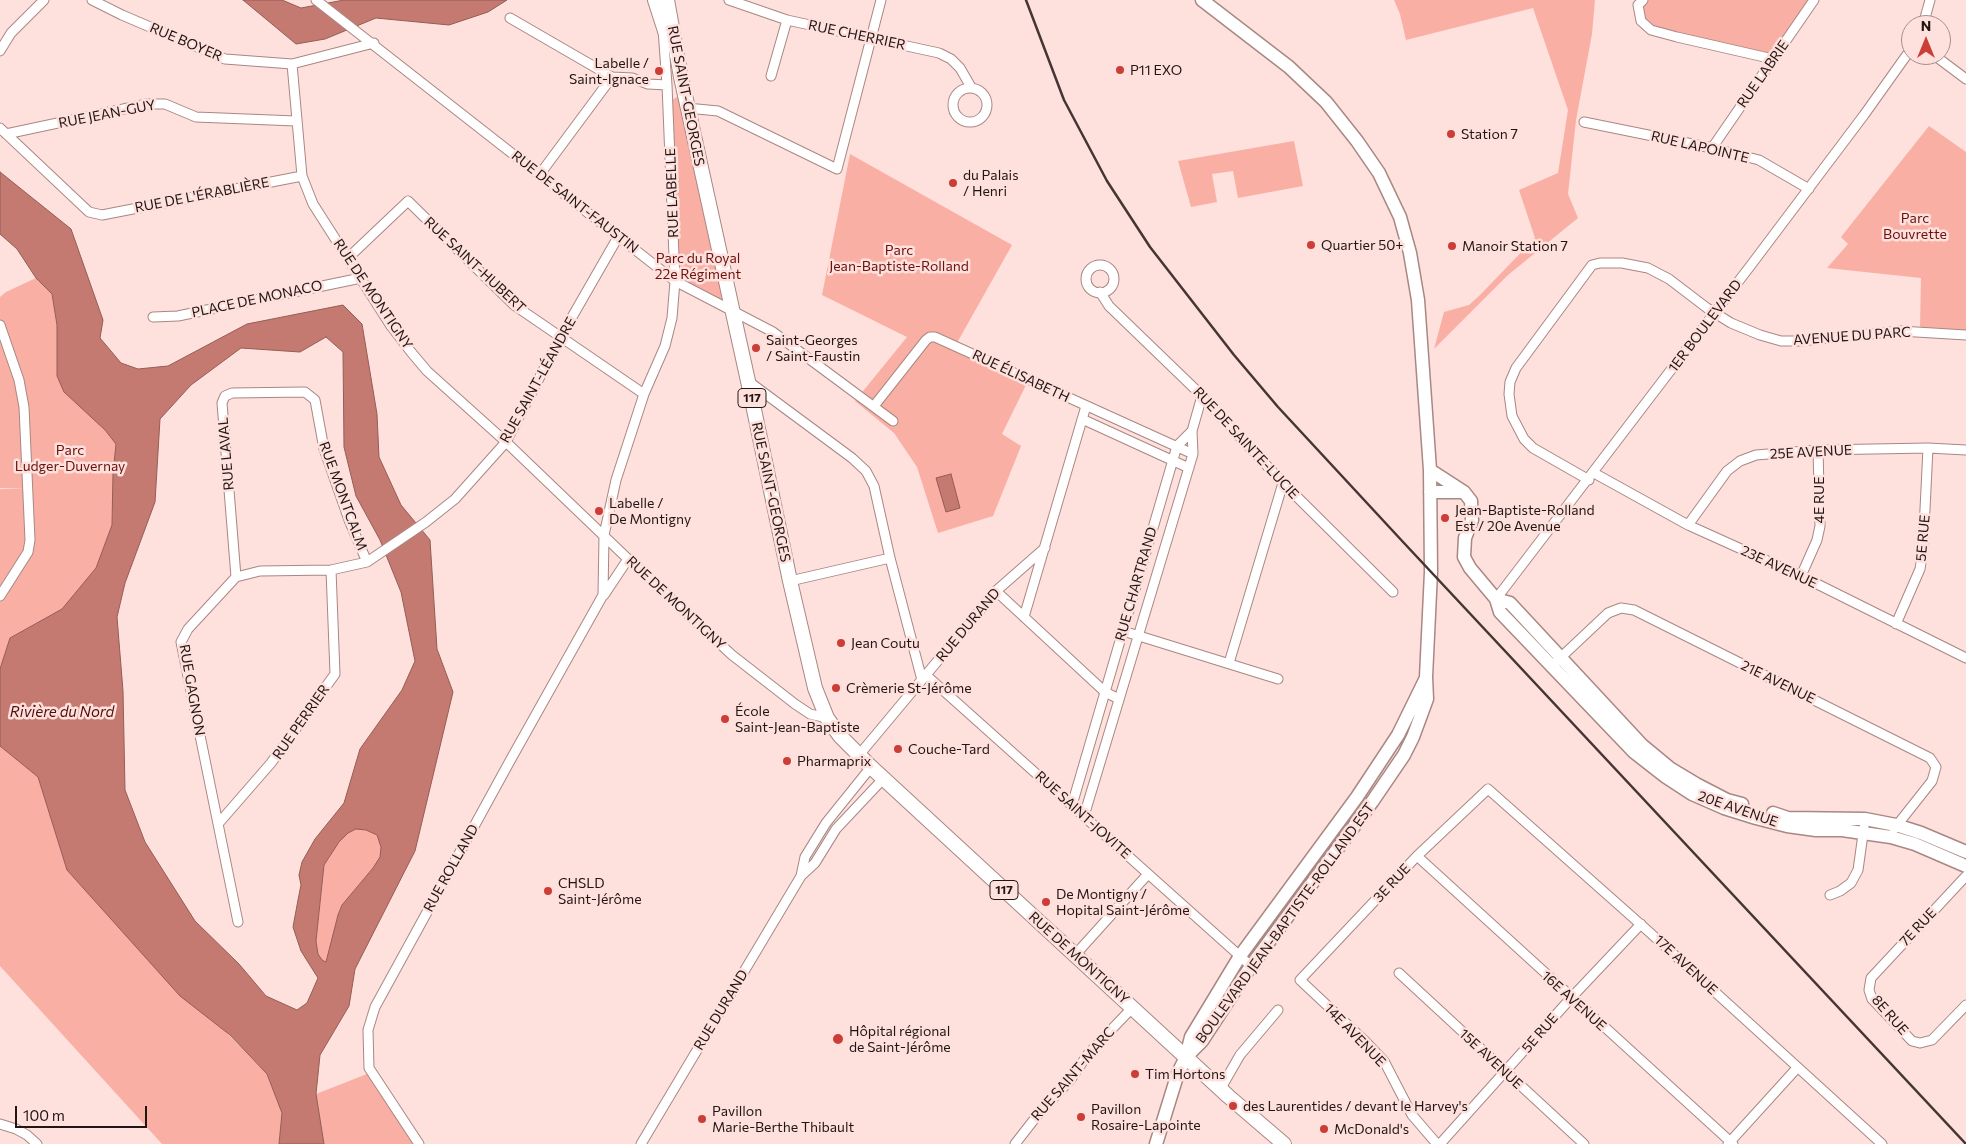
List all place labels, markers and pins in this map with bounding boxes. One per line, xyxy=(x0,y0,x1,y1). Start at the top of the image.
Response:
place label: Labelle / Saint-Ignace xyxy=(569,55,649,88)
place label: P11 EXO xyxy=(1130,62,1182,78)
marker: P11 EXO xyxy=(1114,64,1126,76)
marker: Labelle / Saint-Ignace xyxy=(653,65,665,77)
place label: Station 7 xyxy=(1461,126,1518,142)
marker: Station 7 xyxy=(1445,128,1457,140)
place label: du Palais / Henri xyxy=(963,167,1019,200)
marker: du Palais / Henri xyxy=(947,177,959,189)
place label: Quartier 50+ xyxy=(1321,237,1404,253)
place label: Manoir Station 7 xyxy=(1462,238,1568,254)
marker: Quartier 50+ xyxy=(1305,239,1317,251)
marker: Manoir Station 7 xyxy=(1446,240,1458,252)
place label: Saint-Georges / Saint-Faustin xyxy=(766,332,860,364)
marker: Saint-Georges / Saint-Faustin xyxy=(750,342,762,354)
place label: Labelle / De Montigny xyxy=(609,495,691,528)
place label: Jean-Baptiste-Rolland Est / 20e Avenue xyxy=(1455,502,1595,534)
marker: Labelle / De Montigny xyxy=(593,505,605,517)
marker: Jean-Baptiste-Rolland Est / 20e Avenue xyxy=(1439,512,1451,524)
place label: Jean Coutu xyxy=(851,635,920,651)
marker: Jean Coutu xyxy=(835,637,847,649)
place label: Crèmerie St-Jérôme xyxy=(846,680,972,696)
marker: Crèmerie St-Jérôme xyxy=(830,682,842,694)
place label: École Saint-Jean-Baptiste xyxy=(735,703,860,736)
marker: École Saint-Jean-Baptiste xyxy=(719,713,731,725)
place label: Couche-Tard xyxy=(908,741,990,757)
marker: Couche-Tard xyxy=(892,743,904,755)
place label: Pharmaprix xyxy=(797,753,871,769)
marker: Pharmaprix xyxy=(781,755,793,767)
place label: CHSLD Saint-Jérôme xyxy=(558,875,642,908)
marker: CHSLD Saint-Jérôme xyxy=(542,885,554,897)
place label: De Montigny / Hopital Saint-Jérôme xyxy=(1056,886,1190,919)
marker: De Montigny / Hopital Saint-Jérôme xyxy=(1040,896,1052,908)
place label: Hôpital régional de Saint-Jérôme xyxy=(849,1023,951,1056)
marker: Hôpital régional de Saint-Jérôme xyxy=(831,1032,845,1046)
place label: Tim Hortons xyxy=(1145,1066,1225,1082)
marker: Tim Hortons xyxy=(1129,1068,1141,1080)
place label: des Laurentides / devant le Harvey's xyxy=(1243,1098,1468,1114)
marker: des Laurentides / devant le Harvey's xyxy=(1227,1100,1239,1112)
place label: Pavillon Rosaire-Lapointe xyxy=(1091,1101,1201,1134)
place label: Pavillon Marie-Berthe Thibault xyxy=(712,1103,854,1136)
marker: Pavillon Rosaire-Lapointe xyxy=(1075,1111,1087,1123)
marker: Pavillon Marie-Berthe Thibault xyxy=(696,1113,708,1125)
place label: McDonald's xyxy=(1334,1121,1409,1137)
marker: McDonald's xyxy=(1318,1123,1330,1135)

